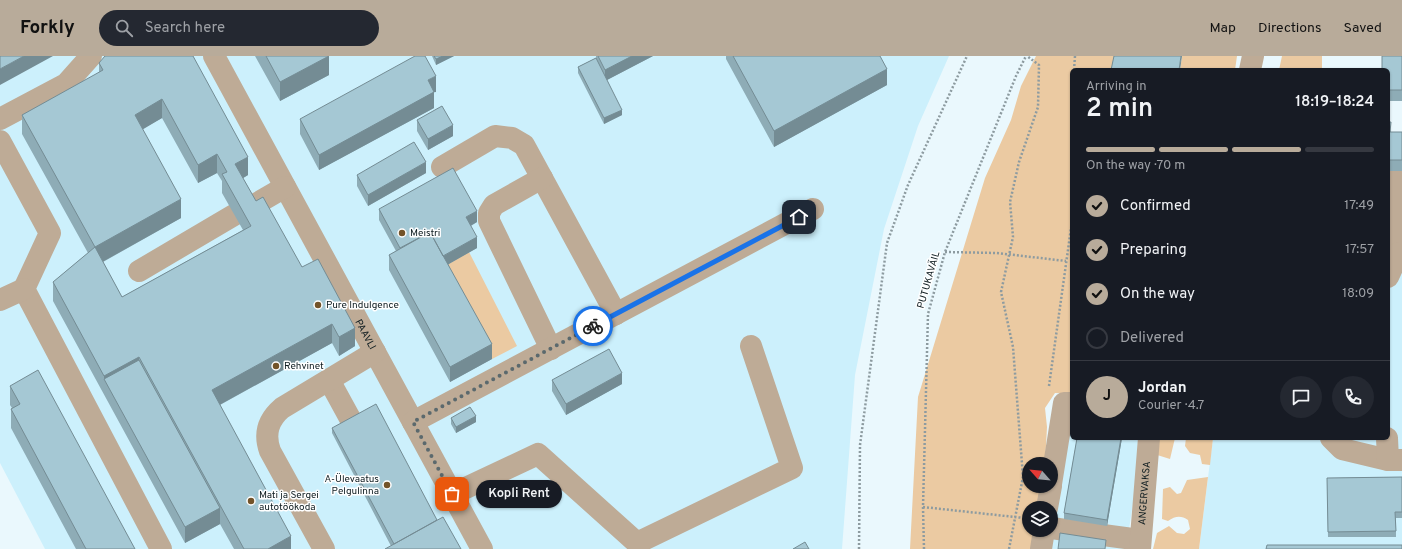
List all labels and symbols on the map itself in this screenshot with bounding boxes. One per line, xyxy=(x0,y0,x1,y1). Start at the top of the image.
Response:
pin xyxy=(782,200,816,234)
place label: Meistri xyxy=(410,227,440,240)
marker: Meistri xyxy=(397,228,407,238)
street label: PUTUKAVÄIL xyxy=(915,250,943,310)
place label: Pure Indulgence xyxy=(326,299,399,312)
marker: Pure Indulgence xyxy=(313,300,323,310)
courier xyxy=(573,306,613,346)
street label: PAAVLI xyxy=(352,317,379,352)
place label: Rehvinet xyxy=(284,360,324,373)
marker: Rehvinet xyxy=(271,361,281,371)
north arrow xyxy=(1022,457,1058,493)
street label: ANGERVAKSA xyxy=(1135,461,1154,526)
place label: A-Ülevaatus Pelgulinna xyxy=(324,473,379,498)
pin xyxy=(435,477,469,511)
marker: A-Ülevaatus Pelgulinna xyxy=(382,480,392,490)
callout: Kopli Rent xyxy=(476,480,562,508)
place label: Mati ja Sergei autotöökoda xyxy=(259,489,319,514)
marker: Mati ja Sergei autotöökoda xyxy=(246,496,256,506)

